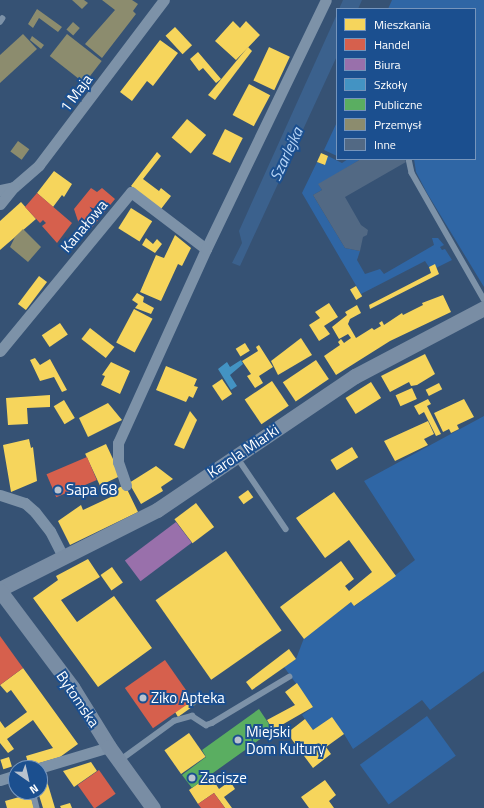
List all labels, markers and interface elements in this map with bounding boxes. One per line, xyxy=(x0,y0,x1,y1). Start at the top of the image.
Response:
legend xyxy=(336,8,476,160)
text: Mieszkania xyxy=(374,15,431,34)
text: Handel xyxy=(374,35,410,54)
text: Biura xyxy=(374,55,401,74)
street label: 1 Maja xyxy=(56,71,96,115)
text: Szkoły xyxy=(374,75,407,94)
text: Publiczne xyxy=(374,95,422,114)
text: Przemysł xyxy=(374,115,422,134)
water label: Szarlejka xyxy=(265,124,307,184)
text: Inne xyxy=(374,135,396,154)
street label: Kanałowa xyxy=(57,196,111,256)
street label: Karola Miarki xyxy=(204,421,282,481)
place label: Sapa 68 xyxy=(66,481,117,499)
marker: Sapa 68 xyxy=(53,485,63,495)
street label: Bytomska xyxy=(53,668,103,730)
place label: Ziko Apteka xyxy=(151,689,225,707)
marker: Ziko Apteka xyxy=(138,693,148,703)
place label: Miejski Dom Kultury xyxy=(246,722,325,757)
marker: Miejski Dom Kultury xyxy=(233,735,243,745)
north arrow xyxy=(8,760,48,800)
place label: Zacisze xyxy=(200,769,247,787)
marker: Zacisze xyxy=(187,773,197,783)
text: N xyxy=(27,780,42,798)

